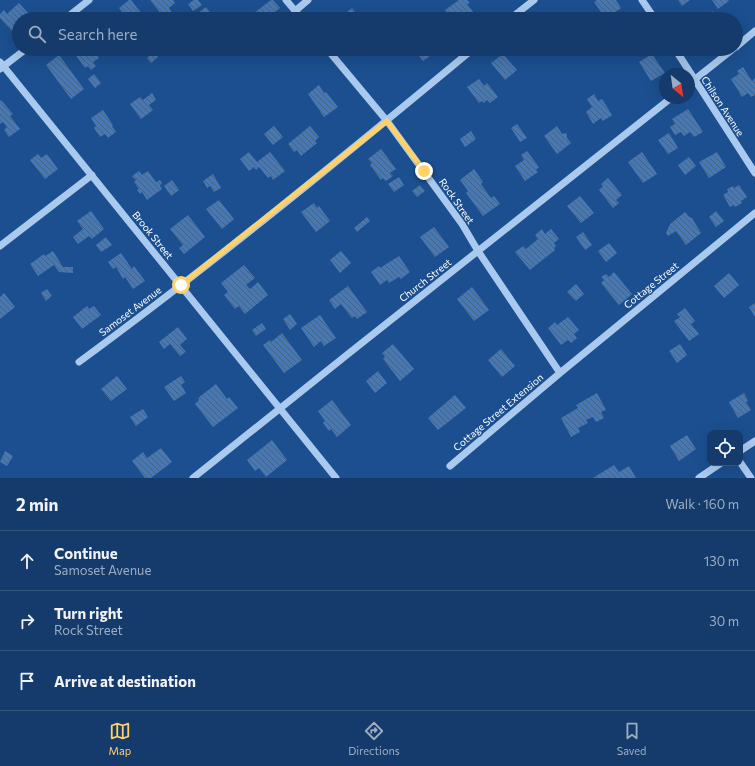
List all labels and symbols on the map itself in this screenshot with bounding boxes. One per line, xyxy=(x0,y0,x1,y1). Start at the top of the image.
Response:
north arrow xyxy=(659,68,695,104)
street label: Chilson Avenue xyxy=(699,74,747,138)
route end xyxy=(415,162,433,180)
street label: Rock Street xyxy=(437,176,477,226)
street label: Brook Street xyxy=(130,209,176,261)
street label: Church Street xyxy=(397,256,453,304)
street label: Cottage Street xyxy=(621,259,681,311)
route start xyxy=(172,276,190,294)
street label: Samoset Avenue xyxy=(97,284,163,338)
street label: Cottage Street Extension xyxy=(450,371,546,453)

